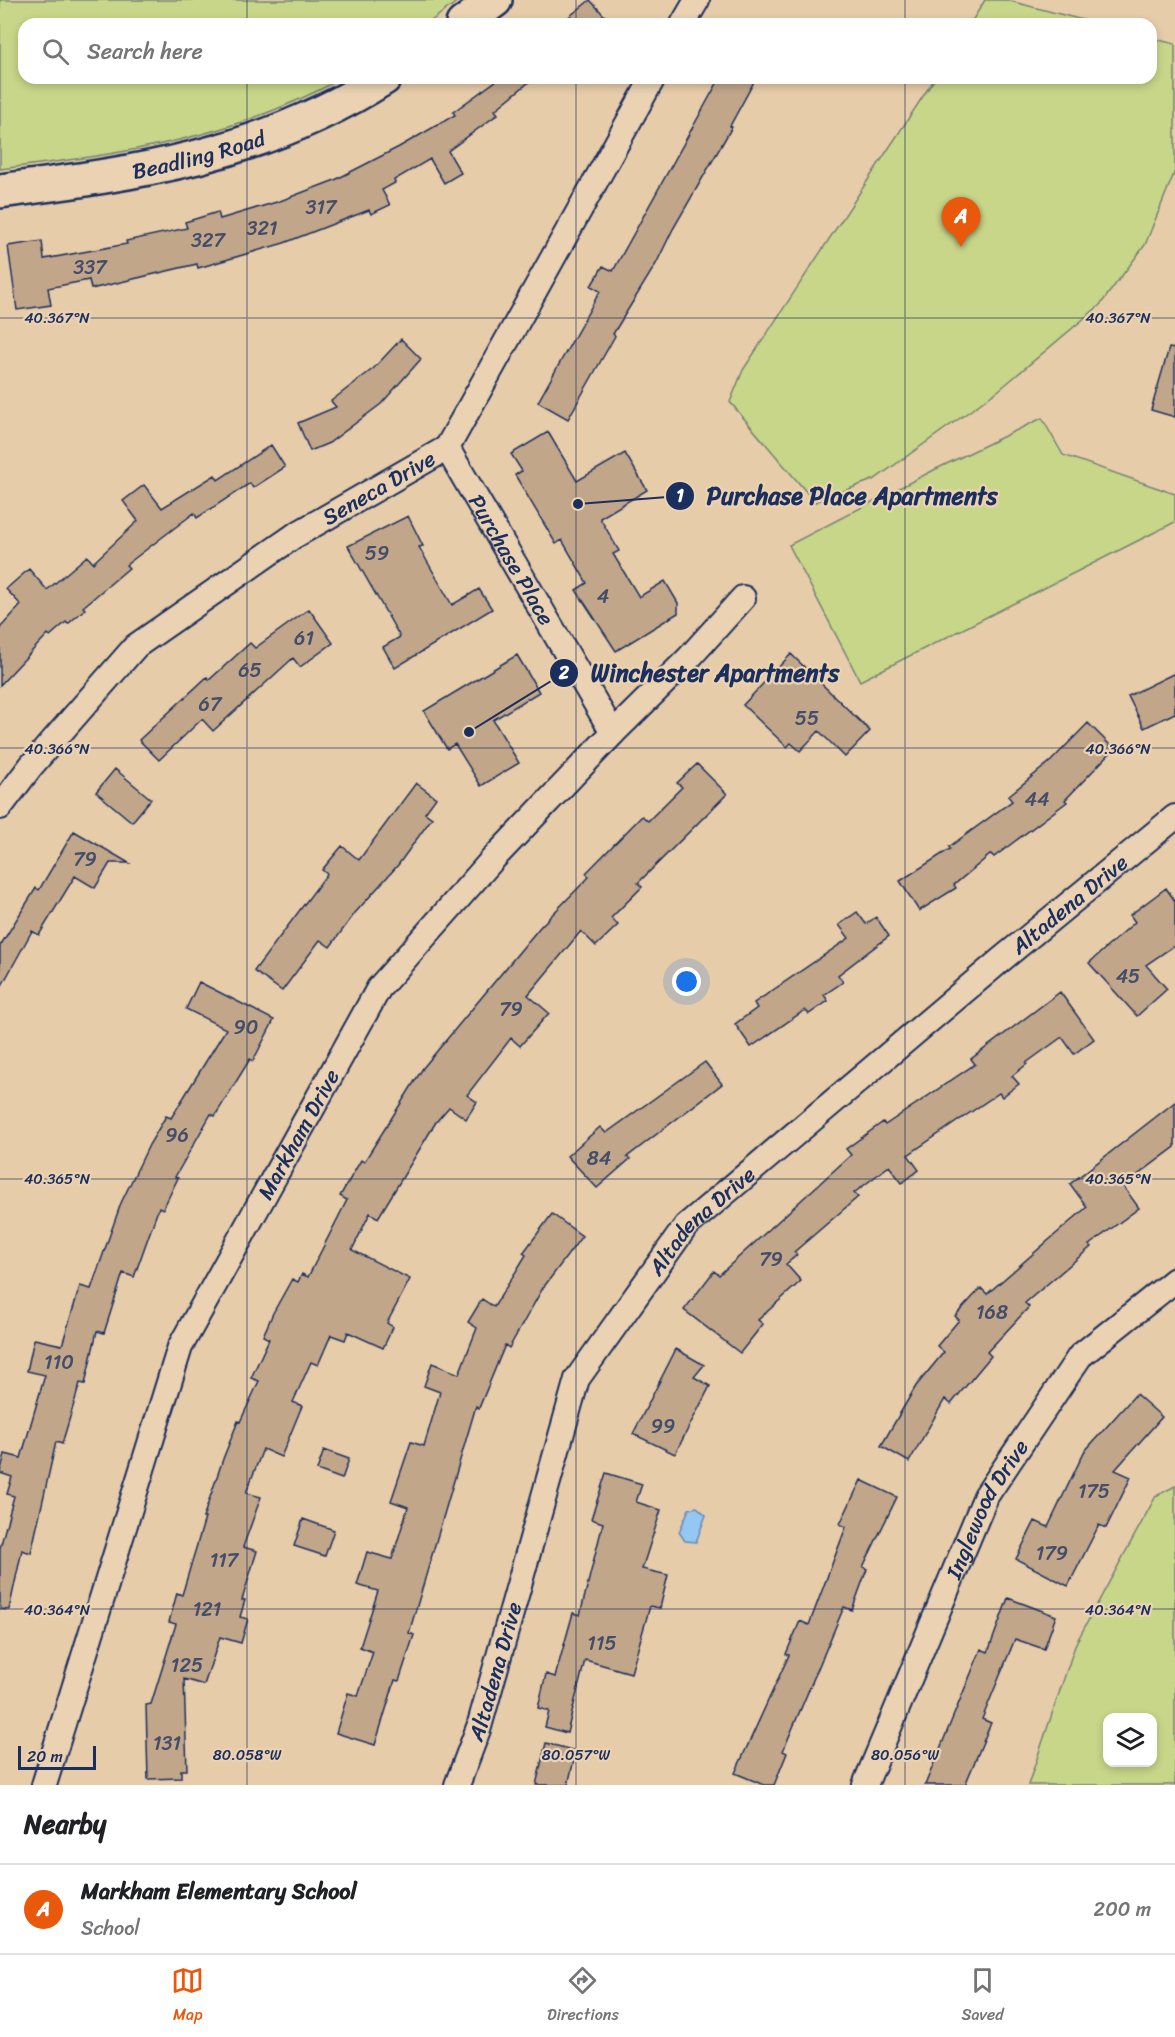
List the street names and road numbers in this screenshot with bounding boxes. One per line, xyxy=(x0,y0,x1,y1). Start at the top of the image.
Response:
street label: Beadling Road xyxy=(129,118,272,191)
street label: Seneca Drive xyxy=(315,439,443,536)
street label: Purchase Place xyxy=(458,486,565,633)
street label: Altadena Drive xyxy=(1001,844,1137,965)
street label: Markham Drive xyxy=(246,1062,351,1207)
street label: Altadena Drive xyxy=(637,1156,765,1285)
street label: Inglewood Drive xyxy=(934,1431,1039,1586)
street label: Altadena Drive xyxy=(456,1597,533,1748)

